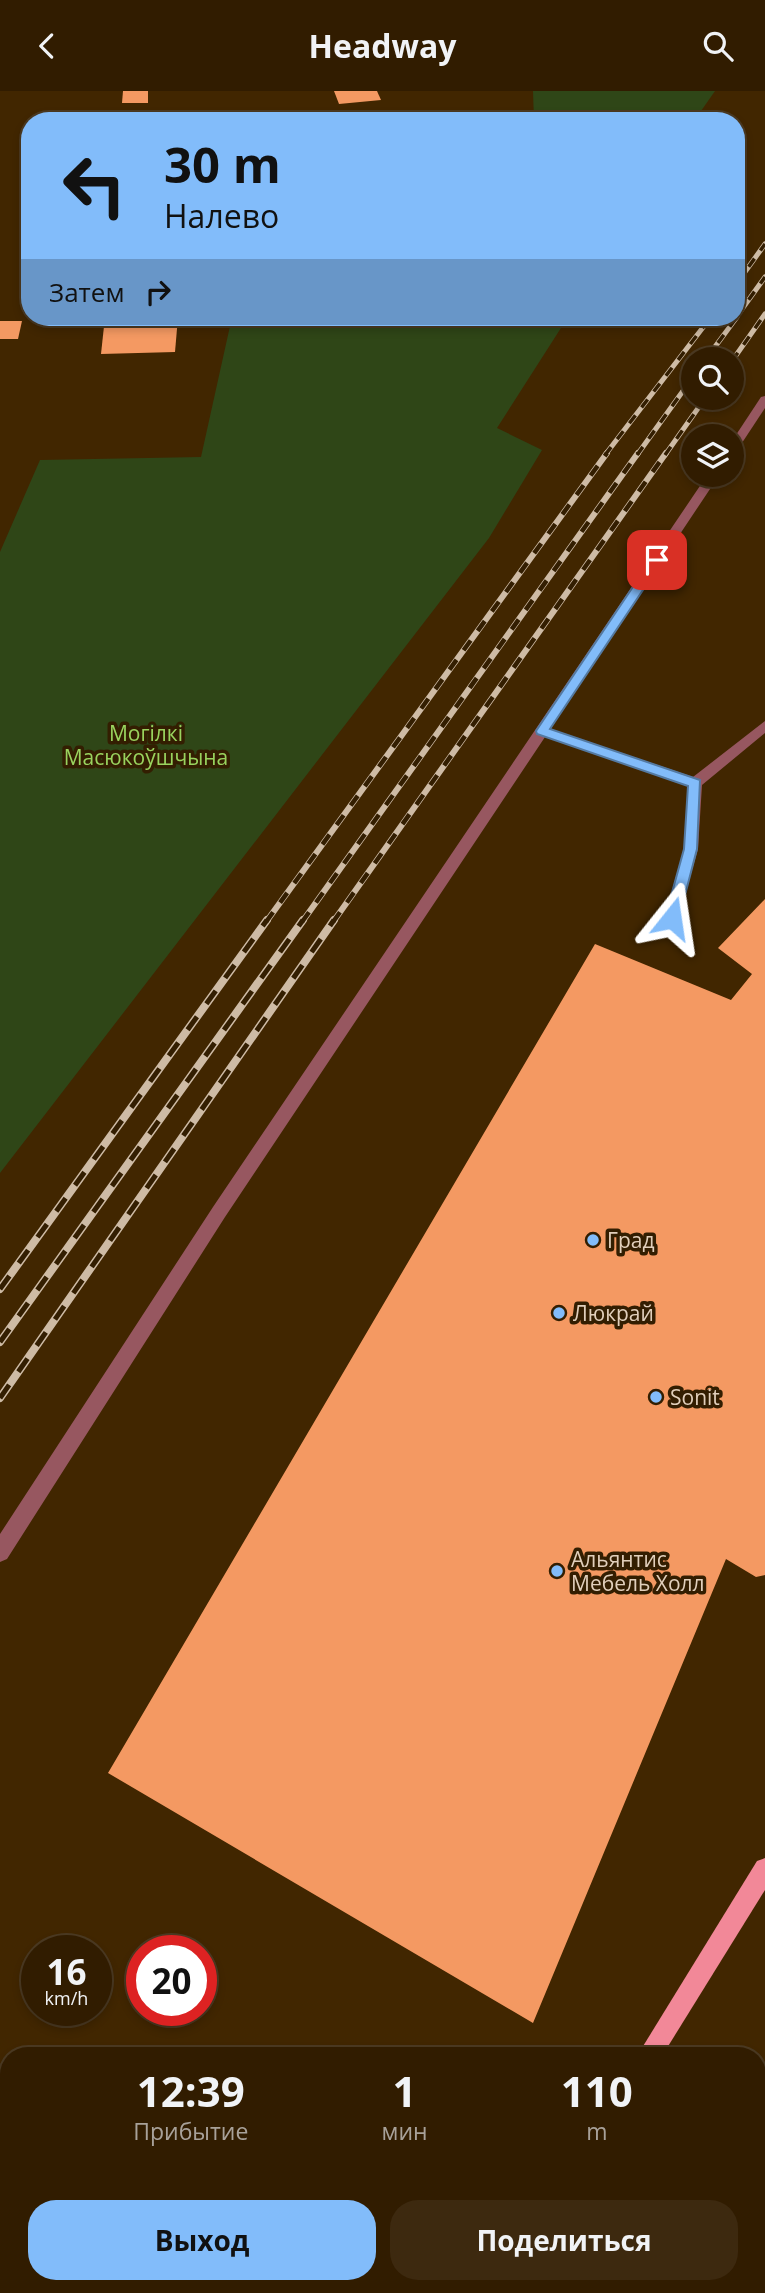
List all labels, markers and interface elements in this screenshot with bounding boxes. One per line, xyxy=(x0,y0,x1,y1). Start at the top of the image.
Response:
text: Headway xyxy=(309,24,456,67)
icon: back xyxy=(28,27,66,65)
icon: search xyxy=(699,27,737,65)
text: 30 m xyxy=(164,131,281,197)
icon: left xyxy=(49,140,140,231)
text: Налево xyxy=(164,194,279,237)
icon: right xyxy=(139,273,177,311)
text: Затем xyxy=(49,274,125,310)
map controls xyxy=(681,347,744,487)
button: search xyxy=(681,347,744,410)
button: layers xyxy=(681,424,744,487)
pin xyxy=(627,530,687,590)
icon: arrive xyxy=(638,541,676,579)
park label: Могілкі Масюкоўшчына xyxy=(64,719,228,771)
position arrow xyxy=(635,881,709,955)
place label: Град xyxy=(607,1226,655,1254)
marker: Град xyxy=(585,1232,601,1248)
place label: Люкрай xyxy=(573,1299,654,1327)
marker: Люкрай xyxy=(551,1305,567,1321)
place label: Sonit xyxy=(670,1383,720,1411)
marker: Sonit xyxy=(648,1389,664,1405)
place label: Альянтис Мебель Холл xyxy=(571,1545,705,1597)
marker: Альянтис Мебель Холл xyxy=(549,1563,565,1579)
speed limit sign: 20 xyxy=(126,1935,217,2026)
text: 16 xyxy=(46,1948,87,1995)
text: km/h xyxy=(45,1986,88,2010)
text: 12:39 xyxy=(137,2062,245,2119)
text: 1 xyxy=(393,2062,417,2119)
text: 110 xyxy=(561,2062,633,2119)
text: Прибытие xyxy=(133,2115,248,2147)
text: мин xyxy=(382,2115,428,2147)
text: m xyxy=(586,2115,607,2147)
button: Выход xyxy=(28,2200,376,2280)
button: Поделиться xyxy=(390,2200,738,2280)

